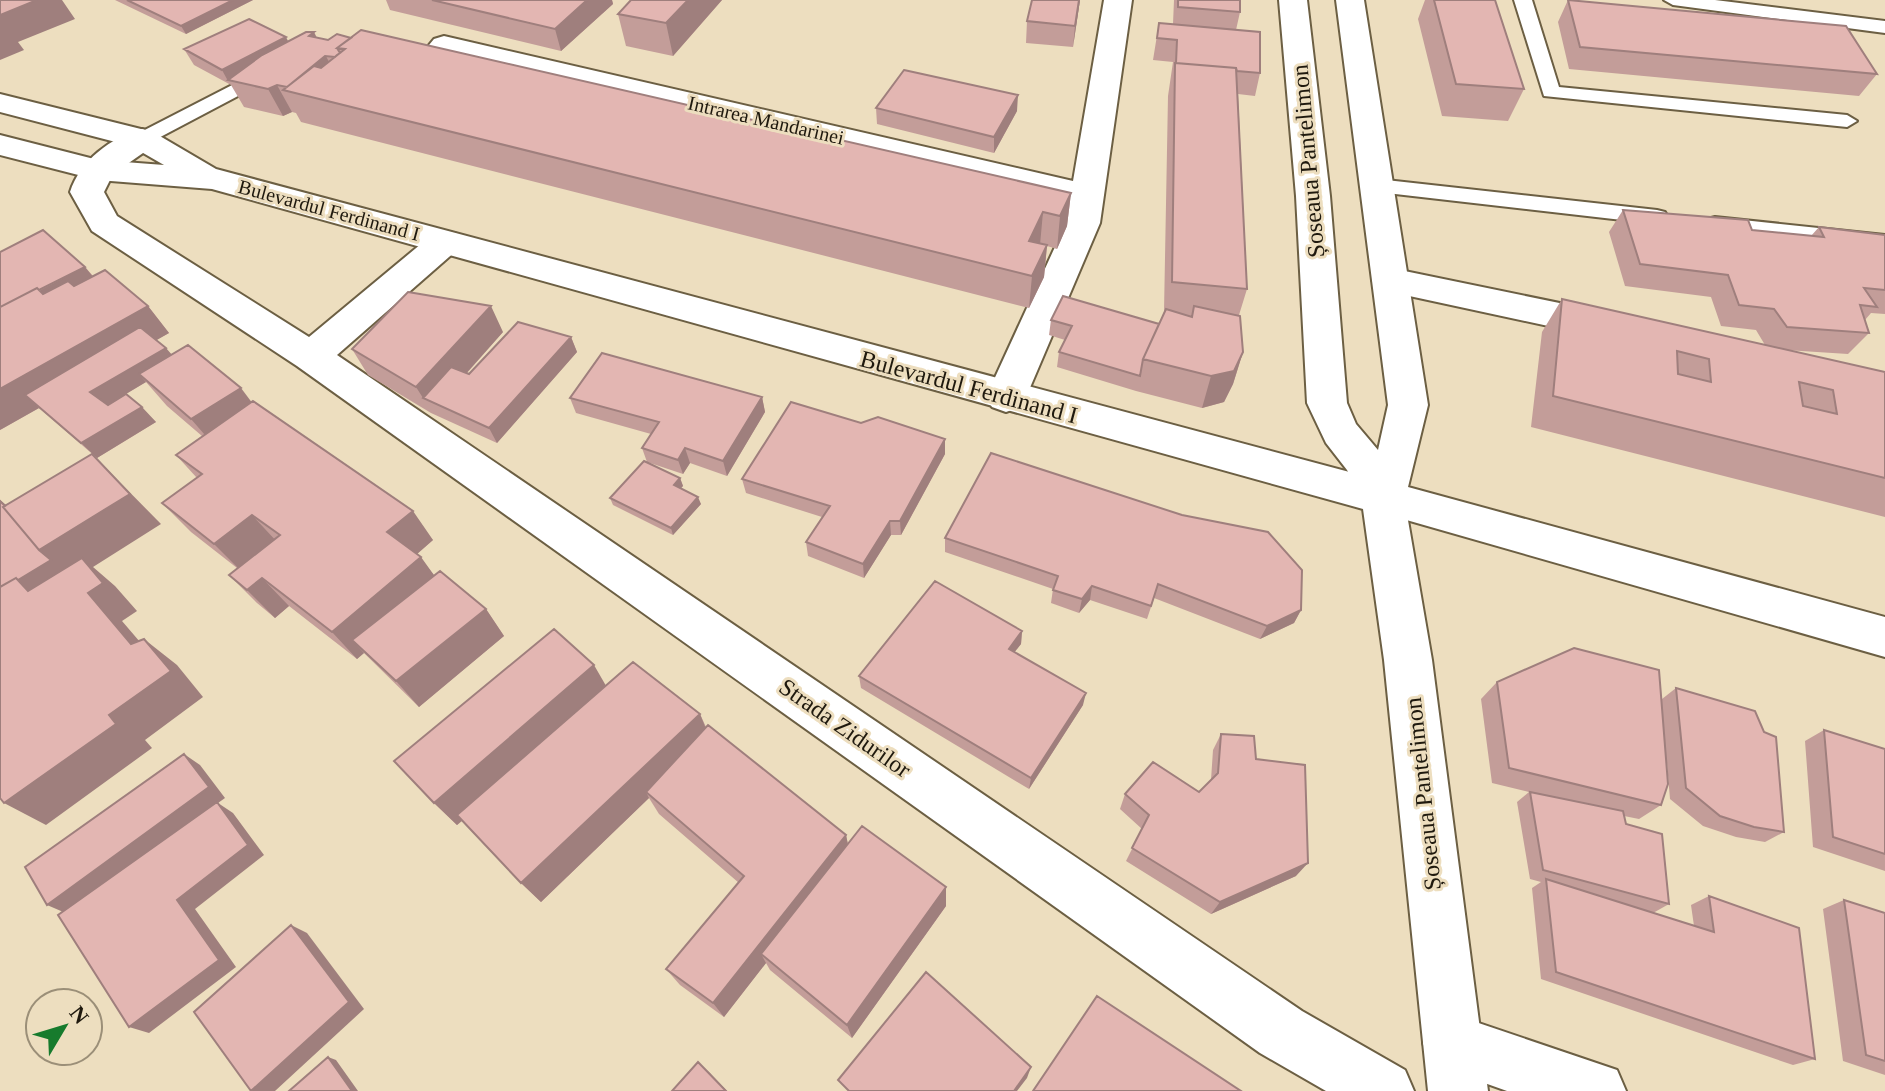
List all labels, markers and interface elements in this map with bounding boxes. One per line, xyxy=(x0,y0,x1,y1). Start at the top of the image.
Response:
street label: Șoseaua Pantelimon xyxy=(1287,63,1329,259)
street label: Intrarea Mandarinei xyxy=(686,91,847,149)
street label: Bulevardul Ferdinand I xyxy=(236,175,422,245)
street label: Bulevardul Ferdinand I xyxy=(857,345,1081,429)
street label: Strada Zidurilor xyxy=(774,673,916,783)
street label: Șoseaua Pantelimon xyxy=(1400,696,1446,892)
north arrow xyxy=(24,987,104,1067)
text: N xyxy=(65,1001,94,1029)

